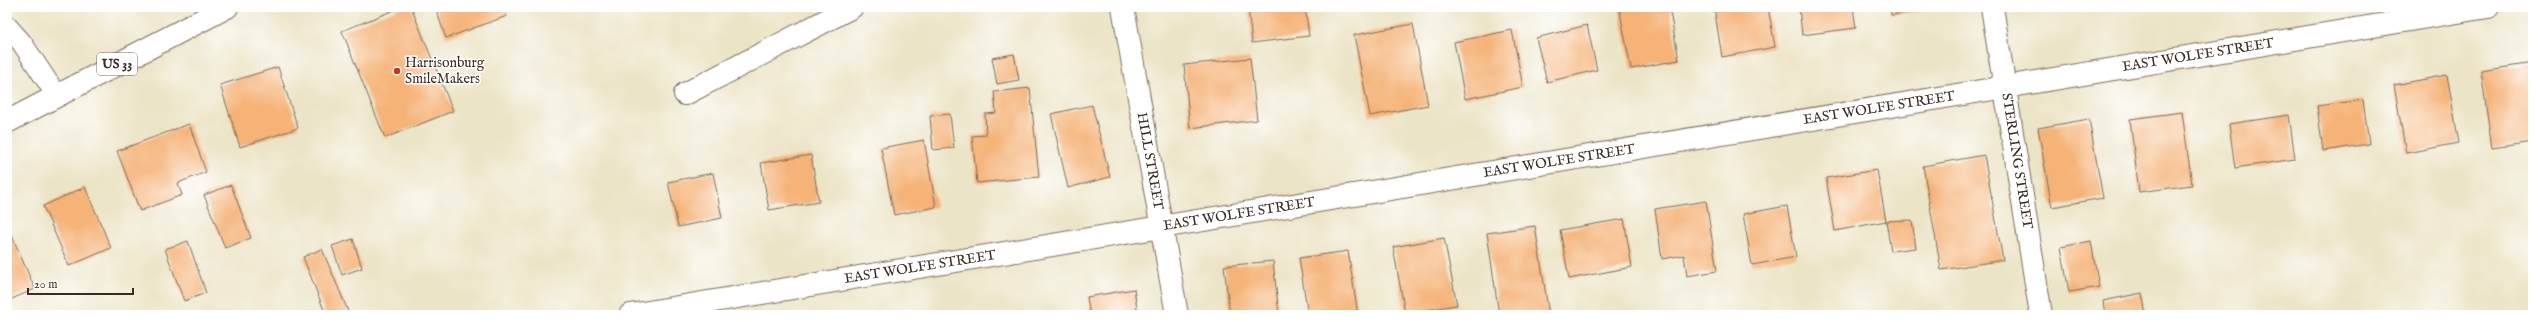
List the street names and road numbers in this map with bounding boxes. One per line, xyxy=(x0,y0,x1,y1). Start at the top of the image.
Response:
street label: EAST WOLFE STREET xyxy=(2121,34,2276,76)
road number: US 33 xyxy=(97,53,137,75)
street label: EAST WOLFE STREET xyxy=(1802,87,1957,129)
street label: STERLING STREET xyxy=(1997,92,2037,231)
street label: HILL STREET xyxy=(1133,111,1168,212)
street label: EAST WOLFE STREET xyxy=(1482,140,1637,182)
street label: EAST WOLFE STREET xyxy=(1162,193,1317,235)
street label: EAST WOLFE STREET xyxy=(843,246,998,288)

